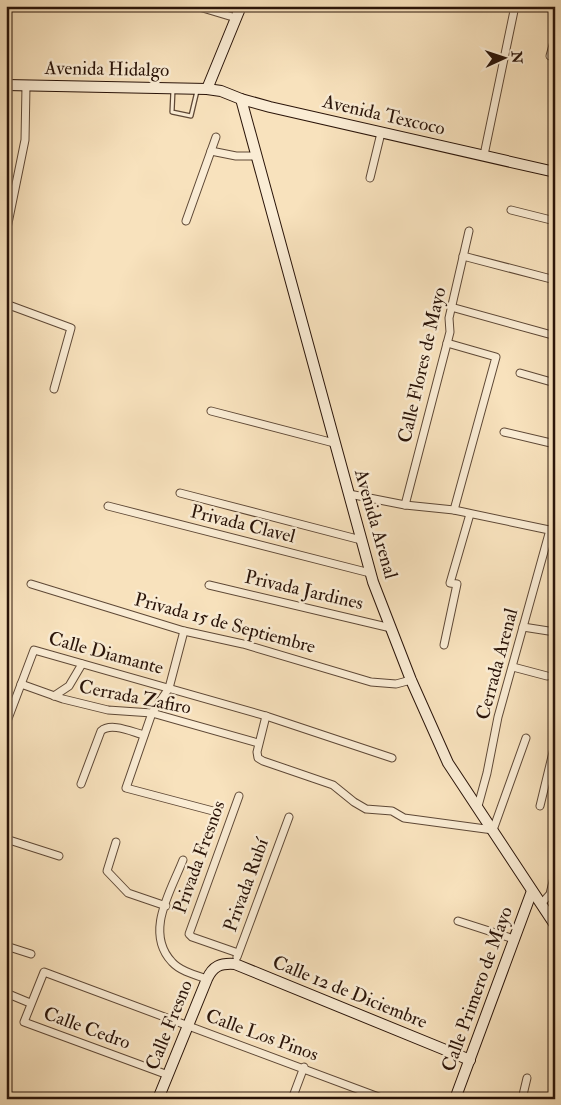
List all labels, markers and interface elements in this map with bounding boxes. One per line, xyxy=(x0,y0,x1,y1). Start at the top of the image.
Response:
north arrow xyxy=(478,32,528,82)
text: N xyxy=(508,50,525,65)
street label: Avenida Hidalgo xyxy=(44,56,169,82)
street label: Avenida Texcoco xyxy=(319,89,448,141)
street label: Calle Flores de Mayo xyxy=(392,285,452,445)
street label: Avenida Arenal xyxy=(349,465,403,582)
street label: Privada Clavel xyxy=(188,499,298,549)
street label: Privada Jardines xyxy=(242,565,366,615)
street label: Privada 15 de Septiembre xyxy=(132,587,318,660)
street label: Cerrada Arenal xyxy=(471,605,523,722)
street label: Calle Diamante xyxy=(46,626,166,680)
street label: Cerrada Zafiro xyxy=(77,674,193,720)
street label: Privada Fresnos xyxy=(167,797,231,917)
street label: Privada Rubí xyxy=(218,833,275,935)
street label: Calle Primero de Mayo xyxy=(436,903,518,1075)
street label: Calle 12 de Diciembre xyxy=(269,950,431,1034)
street label: Calle Fresno xyxy=(140,976,198,1074)
street label: Calle Cedro xyxy=(40,1001,134,1055)
street label: Calle Los Pinos xyxy=(202,1004,322,1066)

